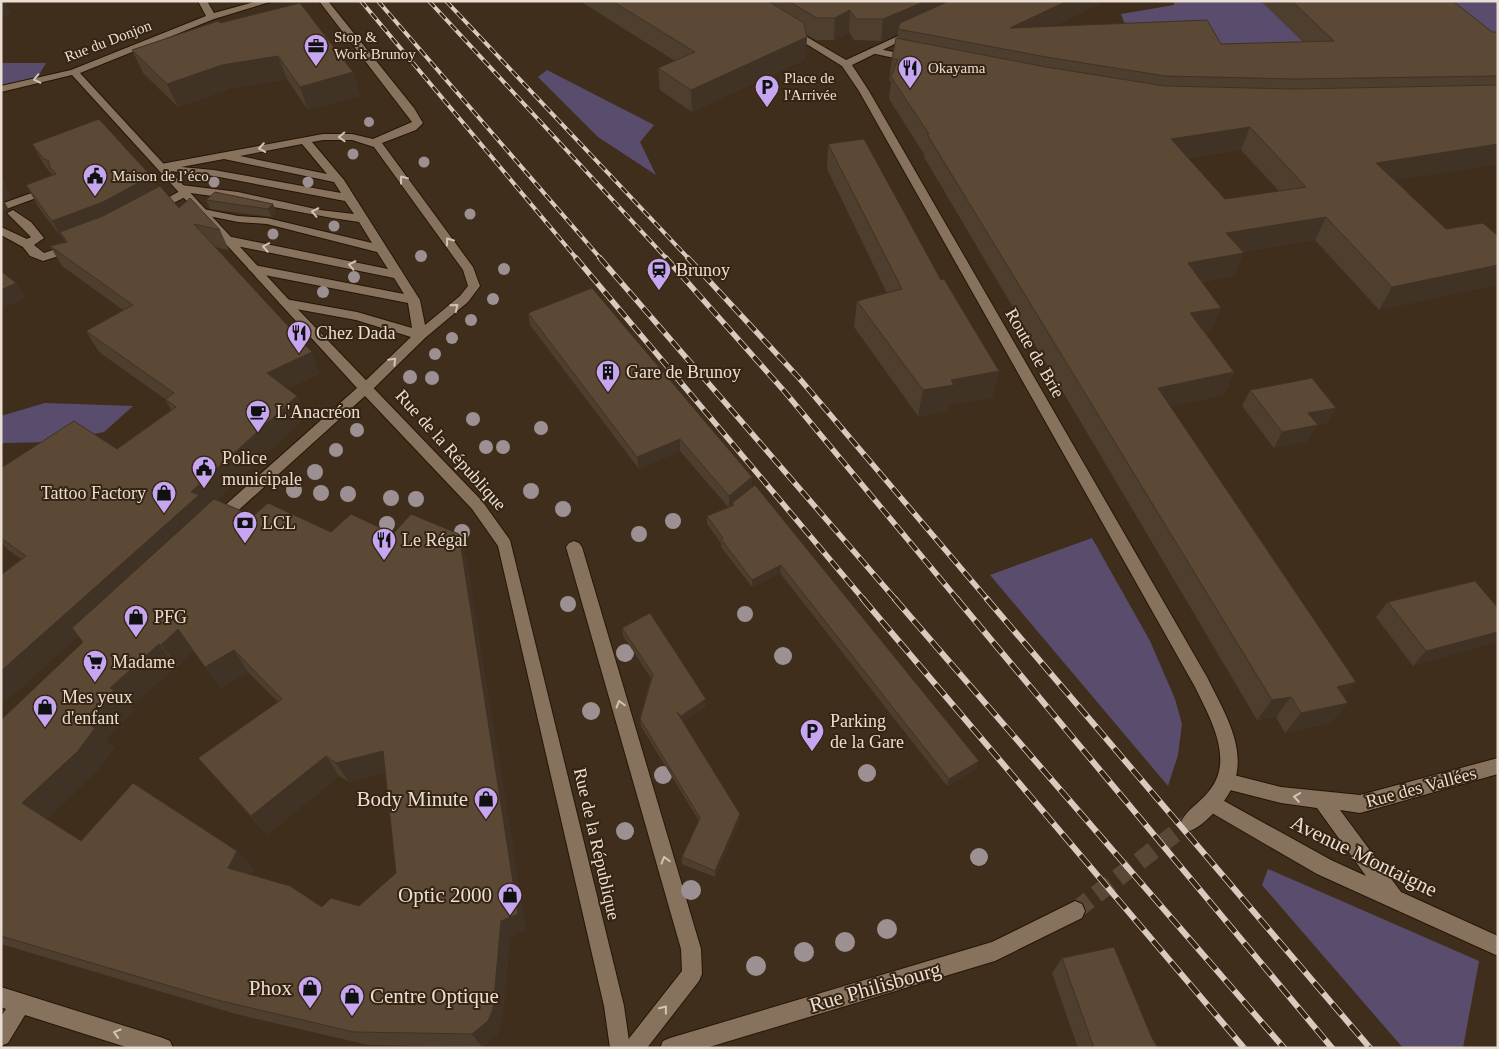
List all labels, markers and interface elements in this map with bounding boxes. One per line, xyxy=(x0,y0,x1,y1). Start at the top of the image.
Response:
street label: Rue du Donjon xyxy=(62,17,154,65)
place label: Stop & Work Brunoy xyxy=(334,29,416,62)
office icon: Stop & Work Brunoy xyxy=(303,33,329,67)
restaurant icon: Okayama xyxy=(897,55,923,89)
place label: Okayama xyxy=(928,60,986,76)
place label: Place de l'Arrivée xyxy=(784,70,837,103)
one-way arrow xyxy=(33,74,42,84)
parking icon: Place de l'Arrivée xyxy=(754,74,780,108)
one-way arrow xyxy=(338,131,346,142)
one-way arrow xyxy=(258,142,266,152)
public building icon: Maison de l’éco xyxy=(82,163,108,197)
place label: Maison de l’éco xyxy=(112,168,209,184)
one-way arrow xyxy=(400,175,409,185)
one-way arrow xyxy=(310,207,319,218)
one-way arrow xyxy=(446,237,455,247)
one-way arrow xyxy=(262,243,271,253)
station icon: Brunoy xyxy=(646,257,672,291)
one-way arrow xyxy=(347,260,356,271)
place label: Brunoy xyxy=(676,260,730,280)
one-way arrow xyxy=(449,304,458,312)
street label: Route de Brie xyxy=(1001,305,1069,401)
restaurant icon: Chez Dada xyxy=(286,320,312,354)
place label: Chez Dada xyxy=(316,323,395,343)
one-way arrow xyxy=(388,358,397,367)
building icon: Gare de Brunoy xyxy=(595,359,621,393)
place label: Gare de Brunoy xyxy=(626,362,741,382)
street label: Rue de la République xyxy=(392,386,510,514)
cafe icon: L'Anacréon xyxy=(245,399,271,433)
place label: L'Anacréon xyxy=(276,402,360,422)
place label: Police municipale xyxy=(222,448,302,489)
public building icon: Police municipale xyxy=(191,455,217,489)
shop icon: Tattoo Factory xyxy=(151,480,177,514)
place label: Tattoo Factory xyxy=(41,483,146,503)
bank icon: LCL xyxy=(232,510,258,544)
place label: LCL xyxy=(262,513,296,533)
restaurant icon: Le Régal xyxy=(371,527,397,561)
place label: Le Régal xyxy=(402,530,467,550)
shop icon: PFG xyxy=(123,604,149,638)
place label: PFG xyxy=(154,607,187,627)
supermarket icon: Madame xyxy=(82,649,108,683)
place label: Madame xyxy=(112,652,175,672)
place label: Mes yeux d'enfant xyxy=(62,687,133,728)
shop icon: Mes yeux d'enfant xyxy=(32,694,58,728)
one-way arrow xyxy=(615,701,625,709)
place label: Parking de la Gare xyxy=(830,711,904,752)
parking icon: Parking de la Gare xyxy=(799,718,825,752)
street label: Rue des Vallées xyxy=(1364,763,1478,811)
street label: Rue de la République xyxy=(570,766,624,922)
shop icon: Body Minute xyxy=(473,786,499,820)
place label: Body Minute xyxy=(357,787,468,811)
one-way arrow xyxy=(1293,792,1301,803)
street label: Avenue Montaigne xyxy=(1287,810,1441,902)
one-way arrow xyxy=(661,857,671,865)
shop icon: Optic 2000 xyxy=(497,882,523,916)
place label: Optic 2000 xyxy=(398,883,492,907)
street label: Rue Philisbourg xyxy=(807,957,944,1017)
shop icon: Phox xyxy=(297,975,323,1009)
place label: Phox xyxy=(249,976,292,1000)
shop icon: Centre Optique xyxy=(339,983,365,1017)
place label: Centre Optique xyxy=(370,984,499,1008)
one-way arrow xyxy=(659,1006,668,1015)
one-way arrow xyxy=(113,1029,121,1039)

